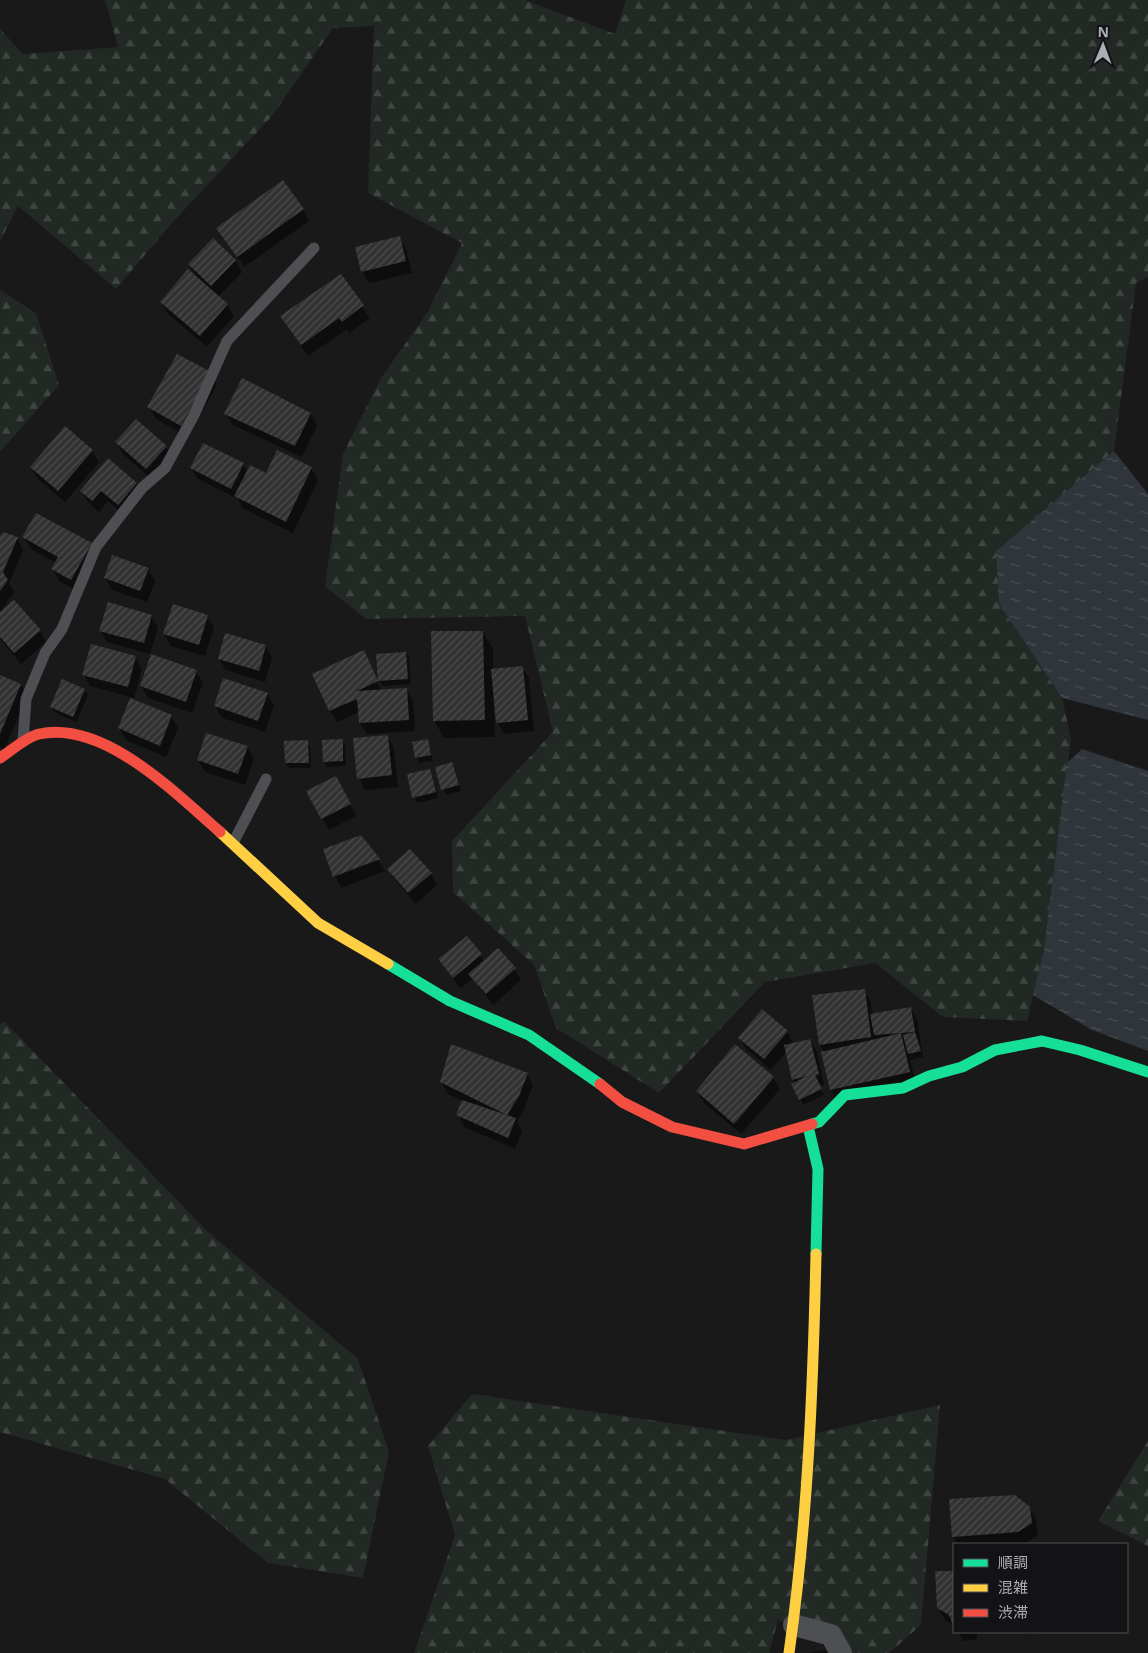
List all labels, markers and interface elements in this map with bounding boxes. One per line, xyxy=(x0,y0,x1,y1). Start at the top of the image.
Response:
north arrow xyxy=(1078,20,1128,70)
text: N xyxy=(1097,22,1109,41)
legend xyxy=(953,1543,1128,1633)
text: 順調 xyxy=(998,1552,1028,1572)
text: 混雑 xyxy=(998,1577,1028,1597)
text: 渋滞 xyxy=(998,1602,1028,1622)

